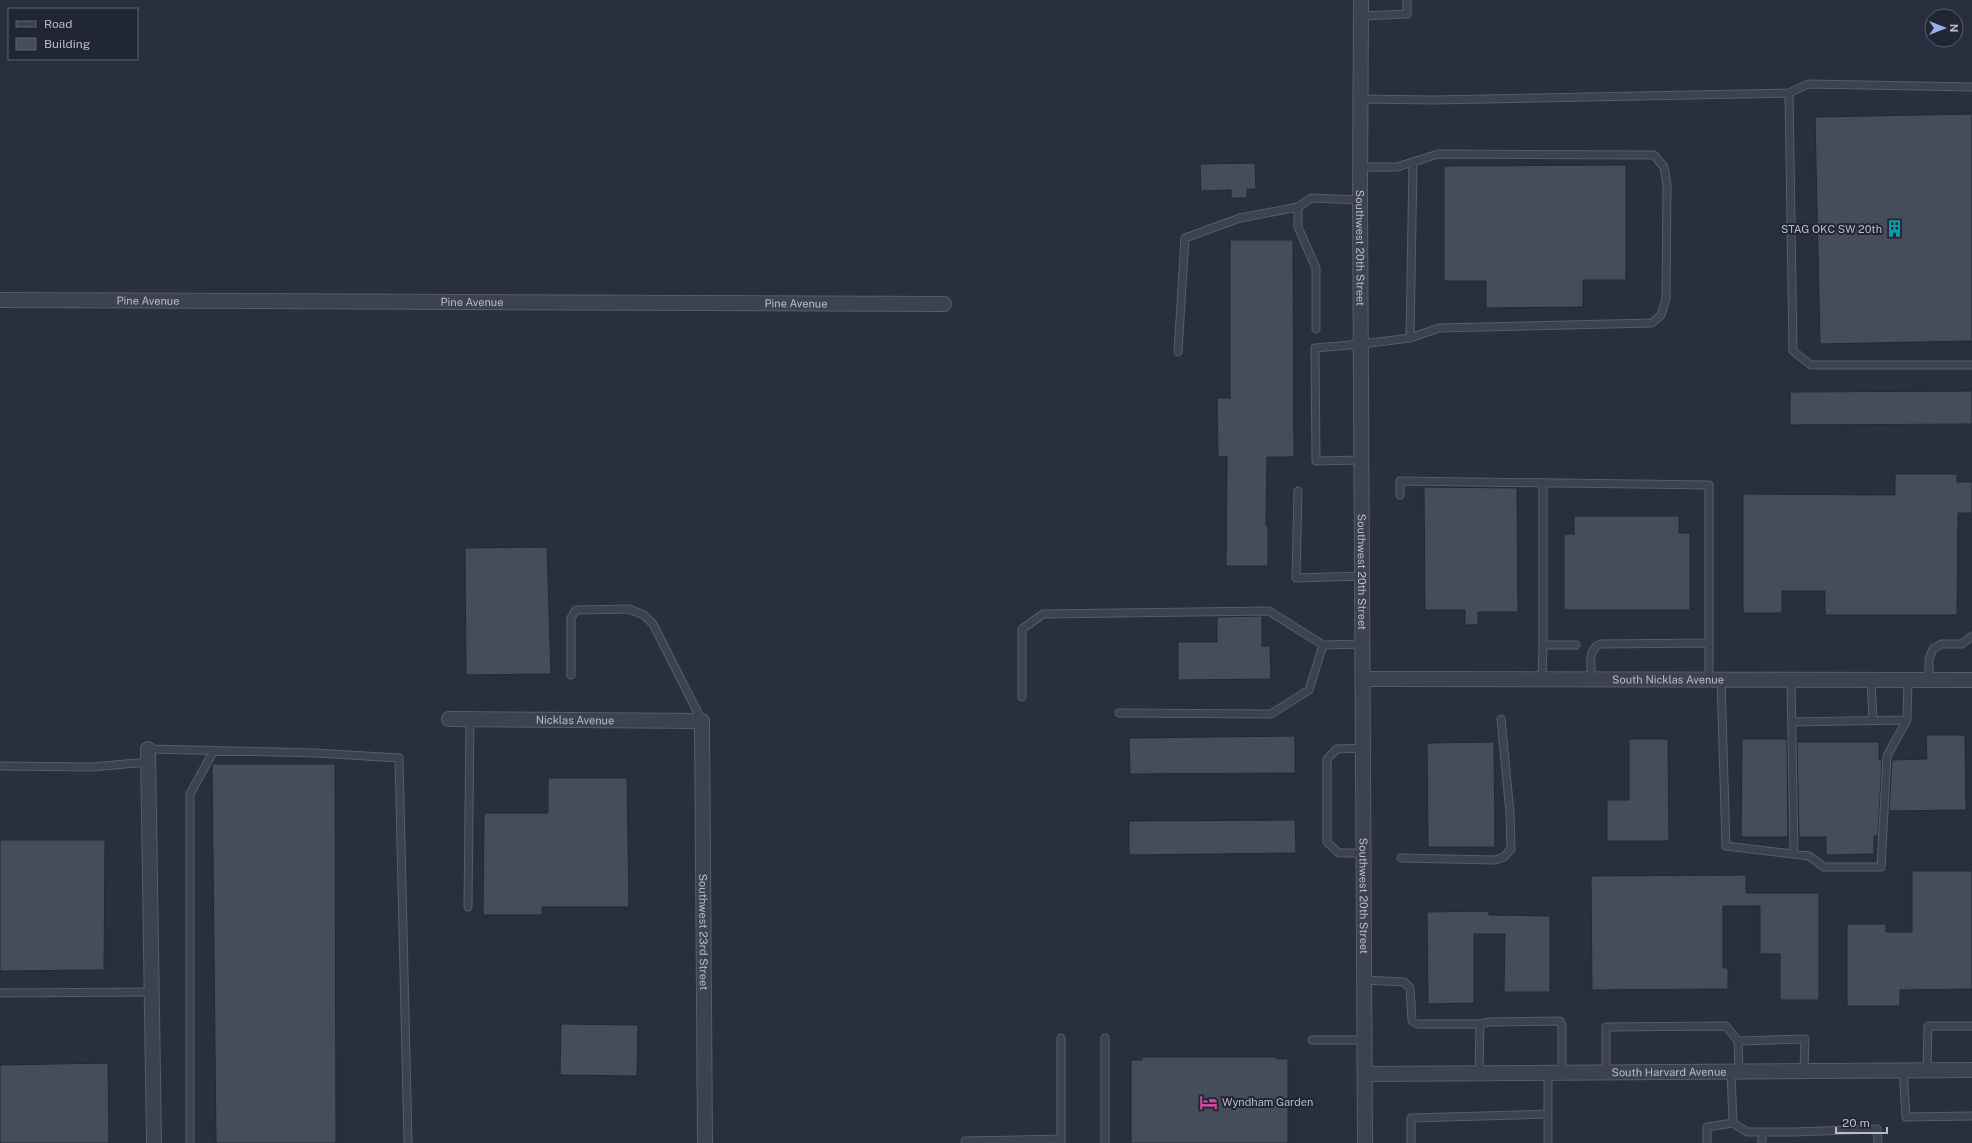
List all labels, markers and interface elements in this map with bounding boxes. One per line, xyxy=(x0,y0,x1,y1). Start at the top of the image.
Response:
legend xyxy=(8,8,138,60)
north arrow xyxy=(1924,8,1964,48)
text: Road xyxy=(44,17,72,31)
text: N xyxy=(1948,24,1960,32)
text: Building xyxy=(44,37,90,51)
street label: Southwest 20th Street xyxy=(1354,190,1367,306)
building icon: STAG OKC SW 20th xyxy=(1885,219,1905,239)
place label: STAG OKC SW 20th xyxy=(1781,223,1882,235)
street label: Pine Avenue xyxy=(117,294,179,307)
street label: Pine Avenue xyxy=(441,296,503,308)
street label: Pine Avenue xyxy=(765,297,827,310)
street label: Southwest 20th Street xyxy=(1356,514,1368,630)
street label: South Nicklas Avenue xyxy=(1612,673,1724,686)
street label: Nicklas Avenue xyxy=(536,714,614,726)
street label: Southwest 20th Street xyxy=(1357,838,1370,954)
street label: Southwest 23rd Street xyxy=(697,874,710,990)
street label: South Harvard Avenue xyxy=(1611,1066,1727,1078)
hotel icon: Wyndham Garden xyxy=(1199,1092,1219,1112)
place label: Wyndham Garden xyxy=(1222,1096,1313,1108)
scale bar xyxy=(1836,1109,1887,1135)
text: 20 m xyxy=(1842,1116,1870,1130)

